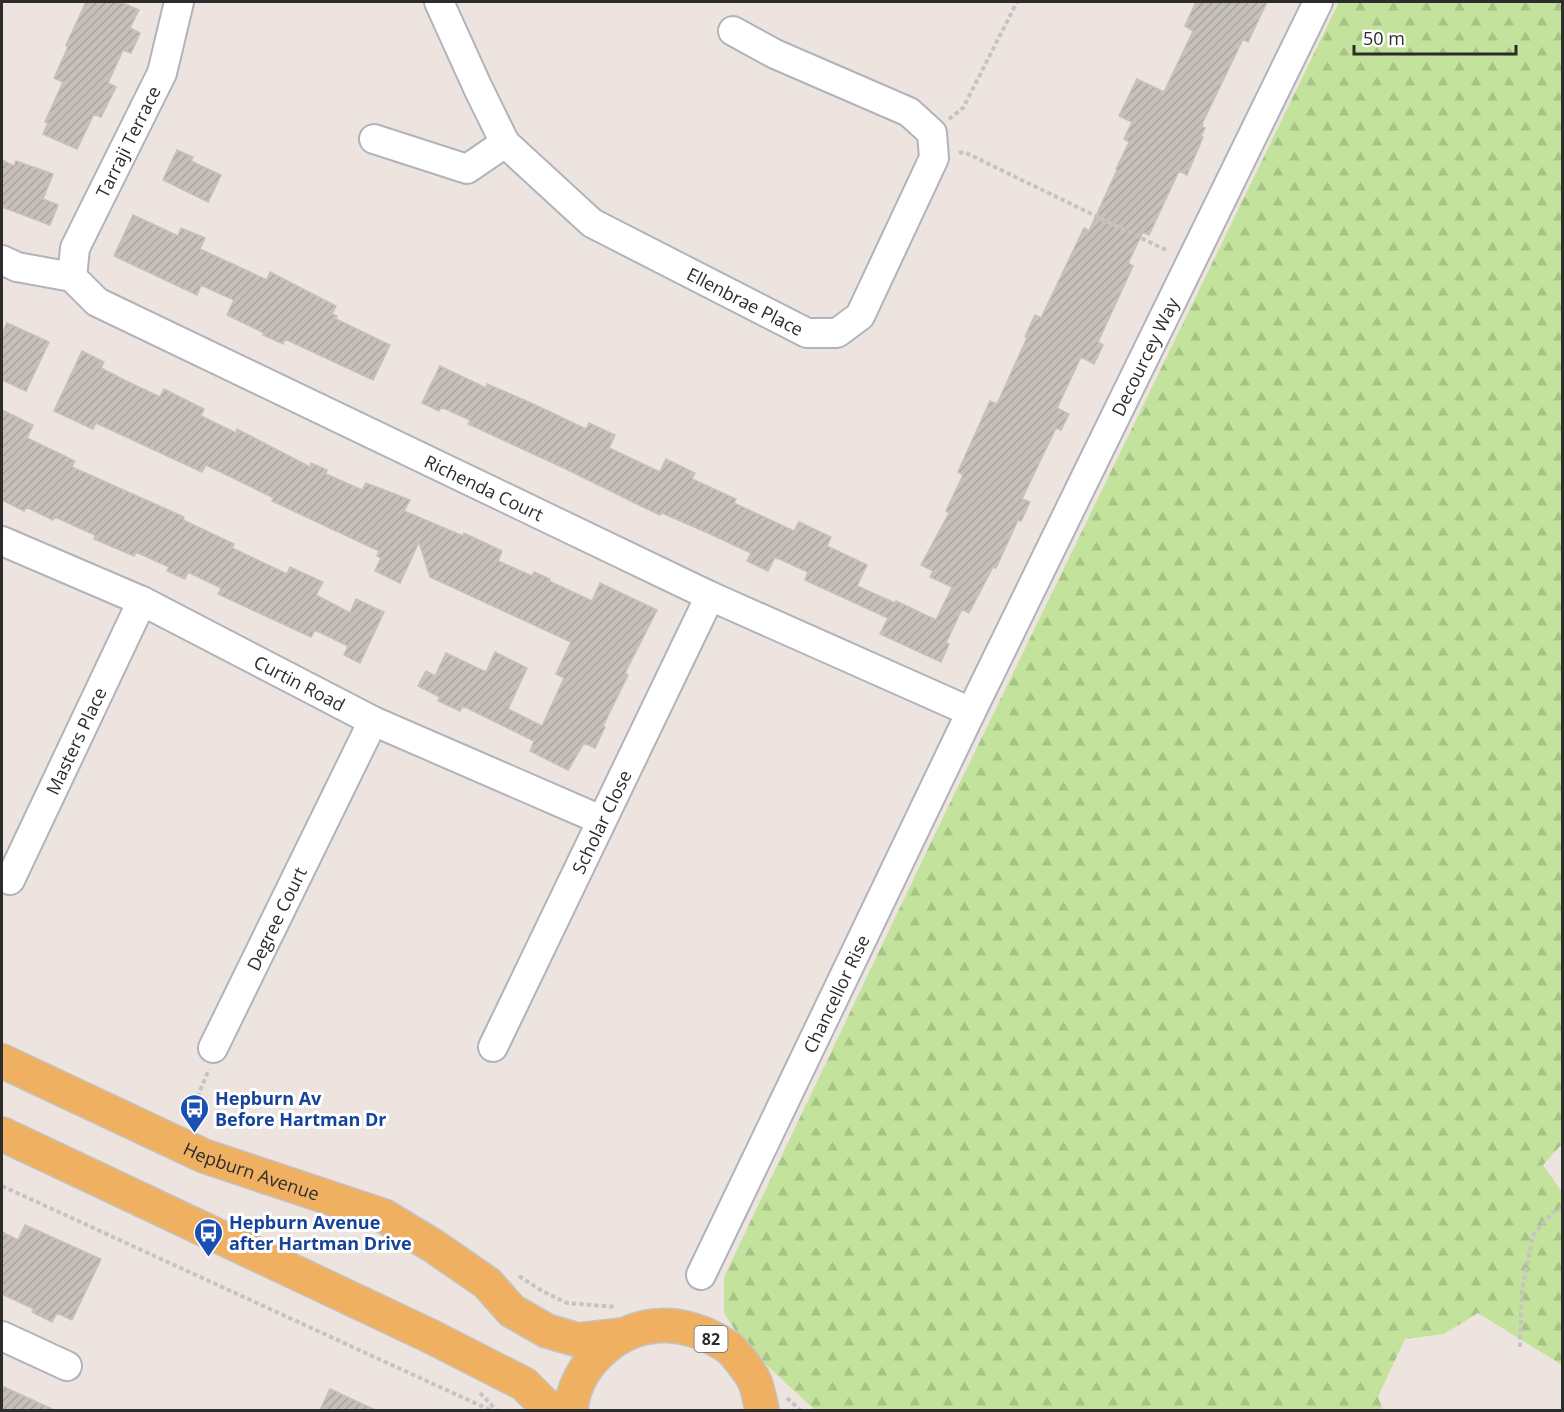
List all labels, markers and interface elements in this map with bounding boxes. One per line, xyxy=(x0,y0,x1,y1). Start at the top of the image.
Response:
scale bar xyxy=(1354,18,1516,56)
text: 50 m xyxy=(1363,26,1405,50)
street label: Tarraji Terrace xyxy=(90,82,166,202)
street label: Ellenbrae Place xyxy=(683,262,807,341)
street label: Decourcey Way xyxy=(1106,292,1184,420)
street label: Richenda Court xyxy=(421,449,547,526)
street label: Curtin Road xyxy=(250,649,349,716)
street label: Masters Place xyxy=(40,683,112,798)
street label: Scholar Close xyxy=(566,766,637,878)
street label: Degree Court xyxy=(241,863,312,974)
street label: Chancellor Rise xyxy=(797,931,875,1057)
place label: Hepburn Av Before Hartman Dr xyxy=(215,1086,387,1131)
bus stop icon: Hepburn Av Before Hartman Dr xyxy=(178,1092,210,1134)
street label: Hepburn Avenue xyxy=(180,1136,322,1206)
place label: Hepburn Avenue after Hartman Drive xyxy=(229,1210,412,1255)
bus stop icon: Hepburn Avenue after Hartman Drive xyxy=(192,1216,224,1258)
road number: 82 xyxy=(694,1326,728,1352)

